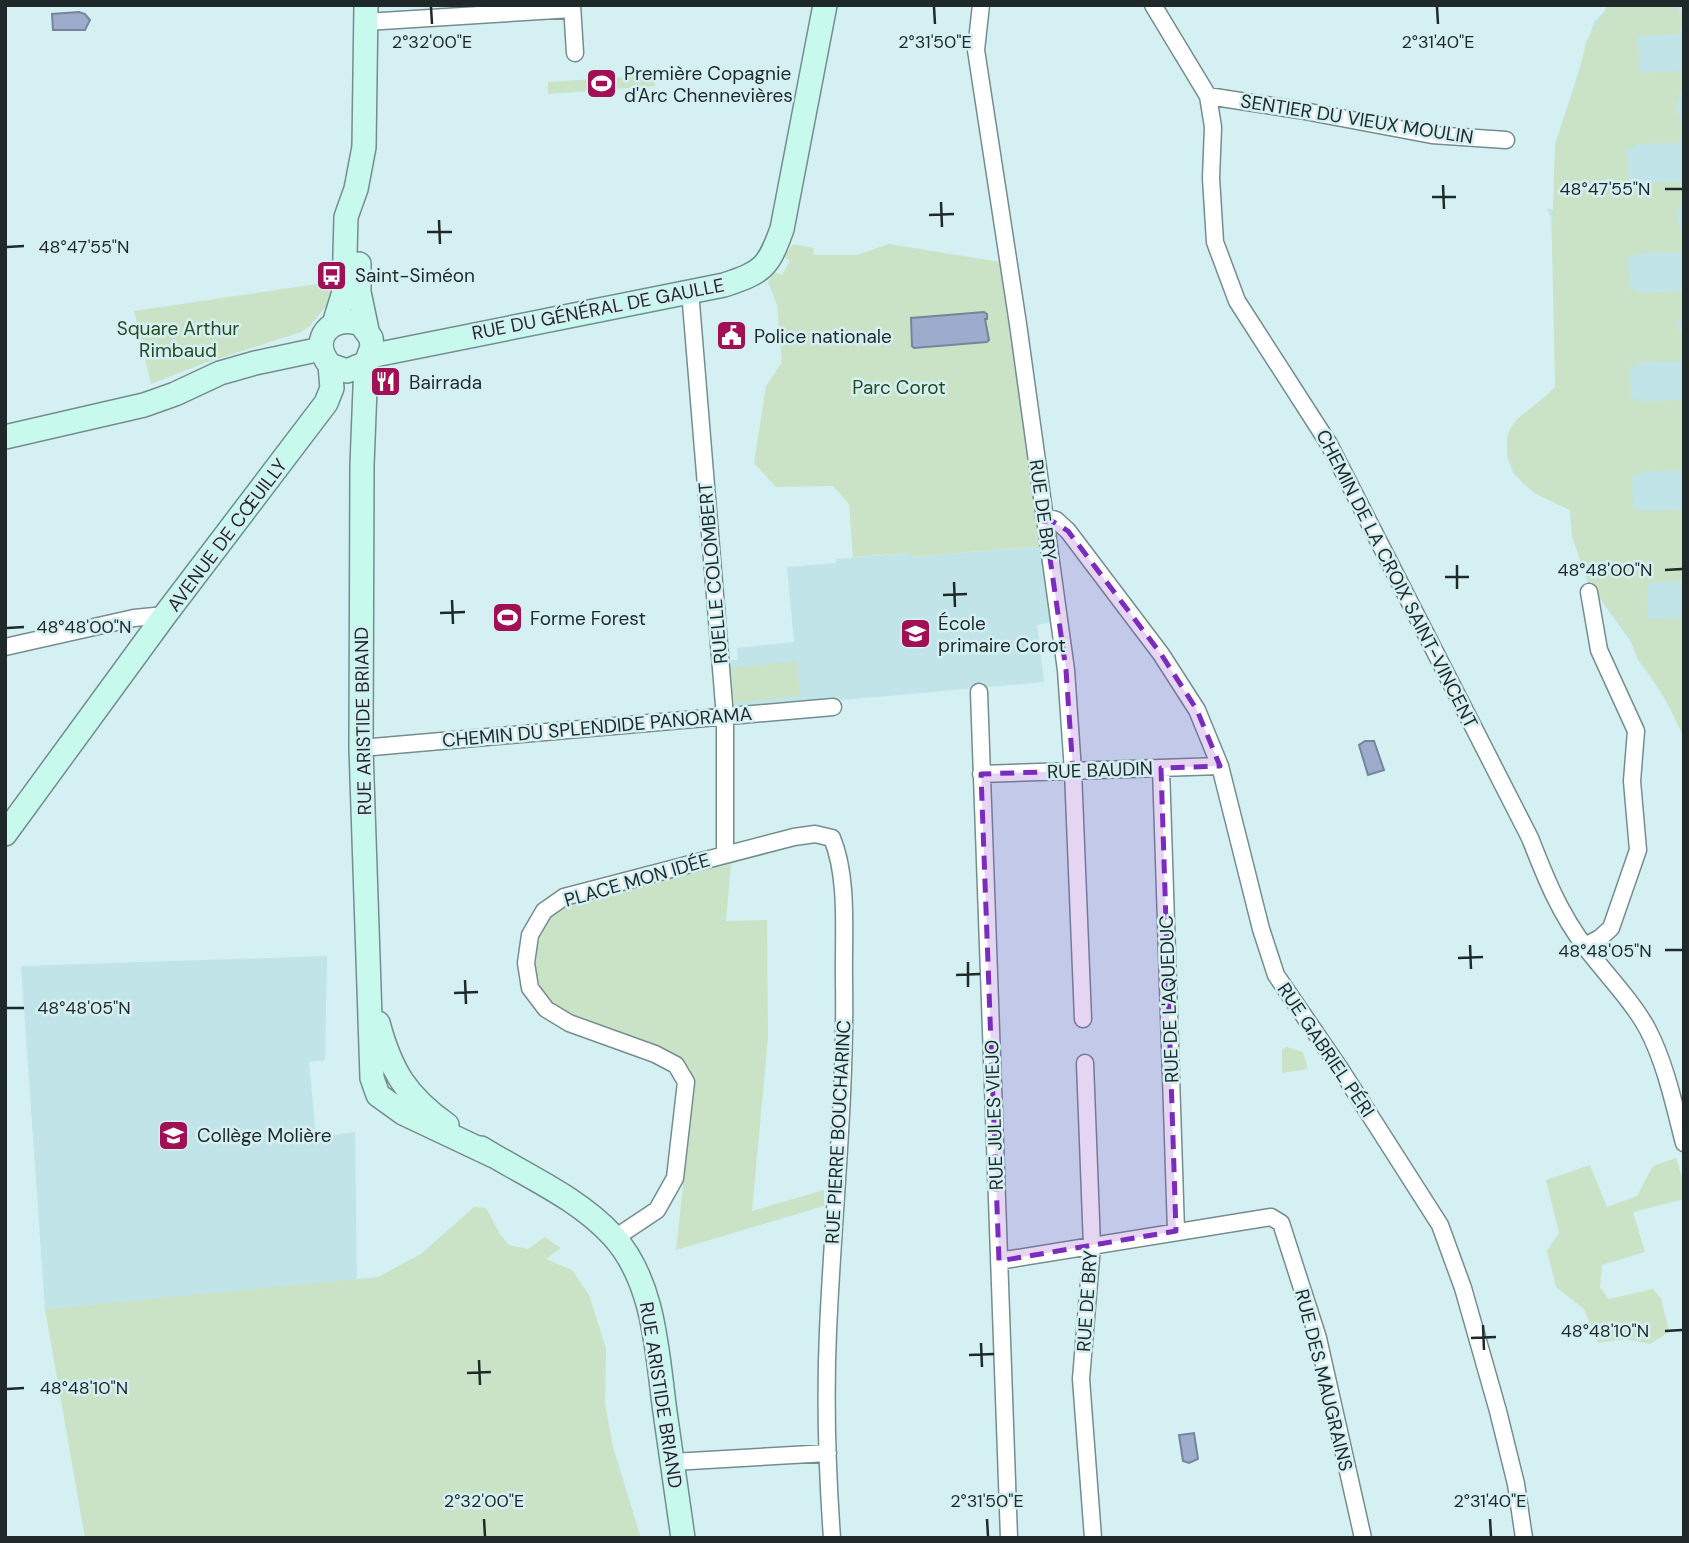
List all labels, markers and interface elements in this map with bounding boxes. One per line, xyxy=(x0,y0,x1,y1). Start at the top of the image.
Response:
text: 2°32'00"E xyxy=(392,30,472,54)
text: 2°31'50"E xyxy=(898,30,972,54)
text: 2°31'40"E xyxy=(1401,30,1475,54)
place label: Première Copagnie d'Arc Chennevières xyxy=(624,61,793,108)
sports icon: Première Copagnie d'Arc Chennevières xyxy=(584,67,618,101)
street label: SENTIER DU VIEUX MOULIN xyxy=(1239,88,1475,150)
text: 48°47'55"N xyxy=(1560,177,1650,201)
text: 48°47'55"N xyxy=(39,235,129,259)
bus stop icon: Saint-Siméon xyxy=(315,258,349,292)
place label: Saint-Siméon xyxy=(355,263,475,288)
street label: RUE DU GÉNÉRAL DE GAULLE xyxy=(470,272,726,346)
park label: Square Arthur Rimbaud xyxy=(117,316,239,363)
public building icon: Police nationale xyxy=(714,319,748,353)
place label: Police nationale xyxy=(754,324,892,349)
restaurant icon: Bairrada xyxy=(369,365,403,399)
place label: Bairrada xyxy=(409,370,482,395)
park label: Parc Corot xyxy=(852,375,946,400)
street label: CHEMIN DE LA CROIX SAINT-VINCENT xyxy=(1311,425,1484,733)
street label: AVENUE DE CŒUILLY xyxy=(161,453,293,617)
street label: RUE DE BRY xyxy=(1024,458,1062,562)
street label: RUELLE COLOMBERT xyxy=(693,481,733,665)
text: 48°48'00"N xyxy=(1557,558,1653,582)
sports icon: Forme Forest xyxy=(490,601,524,635)
place label: Forme Forest xyxy=(530,606,646,631)
place label: École primaire Corot xyxy=(938,611,1066,658)
text: 48°48'00"N xyxy=(36,615,132,639)
school or university icon: École primaire Corot xyxy=(898,617,932,651)
street label: RUE ARISTIDE BRIAND xyxy=(349,627,377,815)
street label: CHEMIN DU SPLENDIDE PANORAMA xyxy=(441,701,753,753)
street label: RUE BAUDIN xyxy=(1047,756,1153,784)
street label: PLACE MON IDÉE xyxy=(561,847,713,913)
street label: RUE DE L'AQUEDUC xyxy=(1154,915,1184,1083)
text: 48°48'05"N xyxy=(1558,939,1652,963)
street label: RUE GABRIEL PÉRI xyxy=(1272,978,1380,1122)
text: 48°48'05"N xyxy=(37,996,131,1020)
street label: RUE PIERRE BOUCHARINC xyxy=(820,1019,856,1245)
street label: RUE JULES VIEJO xyxy=(979,1039,1009,1191)
school or university icon: Collège Molière xyxy=(157,1118,191,1152)
place label: Collège Molière xyxy=(197,1123,331,1148)
street label: RUE DE BRY xyxy=(1071,1249,1103,1353)
street label: RUE DES MAUGRAINS xyxy=(1289,1286,1359,1474)
street label: RUE ARISTIDE BRIAND xyxy=(634,1300,688,1490)
text: 48°48'10"N xyxy=(1561,1319,1649,1343)
text: 48°48'10"N xyxy=(40,1376,128,1400)
text: 2°32'00"E xyxy=(444,1489,524,1513)
text: 2°31'50"E xyxy=(950,1489,1024,1513)
text: 2°31'40"E xyxy=(1453,1489,1527,1513)

